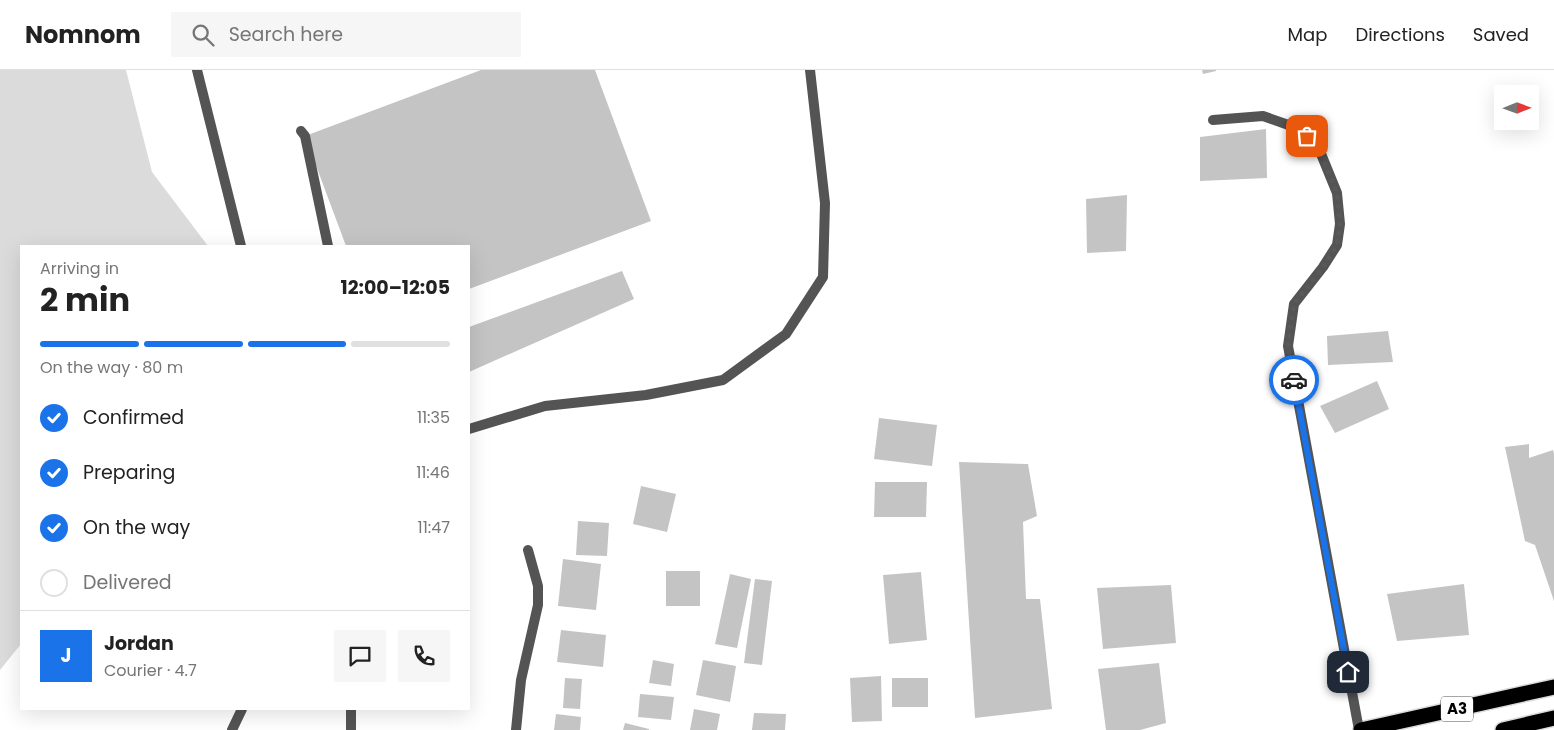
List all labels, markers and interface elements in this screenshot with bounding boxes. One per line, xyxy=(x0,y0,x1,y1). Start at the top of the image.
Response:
search box xyxy=(171,12,521,57)
text: Nomnom xyxy=(25,18,141,51)
icon: search xyxy=(189,21,217,49)
text: Search here xyxy=(229,21,343,48)
text: Map xyxy=(1288,22,1327,47)
text: Directions xyxy=(1355,22,1445,47)
text: Saved xyxy=(1473,22,1529,47)
north arrow xyxy=(1494,85,1539,130)
map controls xyxy=(1494,85,1539,130)
pin xyxy=(1286,115,1328,157)
icon: bag xyxy=(1293,122,1321,150)
text: Arriving in xyxy=(40,257,119,280)
text: 12:00–12:05 xyxy=(341,274,450,301)
text: 2 min xyxy=(40,277,130,322)
courier xyxy=(1269,355,1319,405)
text: On the way · 80 m xyxy=(40,356,183,379)
icon: car xyxy=(1280,366,1308,394)
icon: check xyxy=(40,404,68,432)
text: Confirmed xyxy=(83,404,184,431)
text: 11:35 xyxy=(417,406,450,429)
icon: check xyxy=(40,459,68,487)
text: Preparing xyxy=(83,459,175,486)
text: 11:46 xyxy=(416,461,450,484)
icon: check xyxy=(40,514,68,542)
text: On the way xyxy=(83,514,190,541)
text: 11:47 xyxy=(418,516,450,539)
text: Delivered xyxy=(83,569,172,596)
text: Jordan xyxy=(104,630,174,657)
button: chat xyxy=(334,630,386,682)
button: phone xyxy=(398,630,450,682)
text: J xyxy=(61,642,71,669)
pin xyxy=(1327,651,1369,693)
icon: home xyxy=(1334,658,1362,686)
text: Courier · 4.7 xyxy=(104,659,197,682)
road number: A3 xyxy=(1441,696,1473,722)

